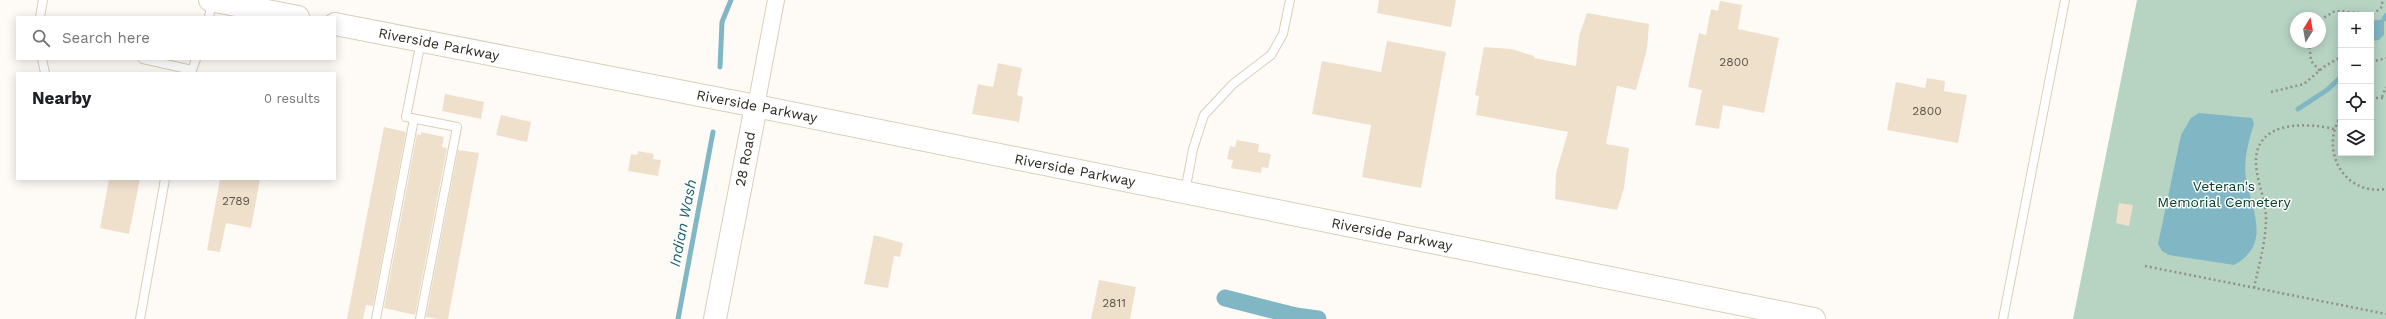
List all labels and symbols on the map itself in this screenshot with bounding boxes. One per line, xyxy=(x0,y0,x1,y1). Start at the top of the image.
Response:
north arrow xyxy=(2290,12,2326,48)
street label: Riverside Parkway xyxy=(377,24,502,64)
house number: 2800 xyxy=(1719,55,1749,69)
street label: Riverside Parkway xyxy=(695,86,820,126)
house number: 2800 xyxy=(1912,104,1942,118)
street label: 28 Road xyxy=(732,130,758,188)
street label: Riverside Parkway xyxy=(1013,150,1138,190)
water label: Indian Wash xyxy=(666,178,700,268)
park label: Veteran's Memorial Cemetery xyxy=(2157,178,2291,210)
house number: 2789 xyxy=(222,194,250,208)
street label: Riverside Parkway xyxy=(1330,214,1455,254)
house number: 2811 xyxy=(1102,296,1126,310)

